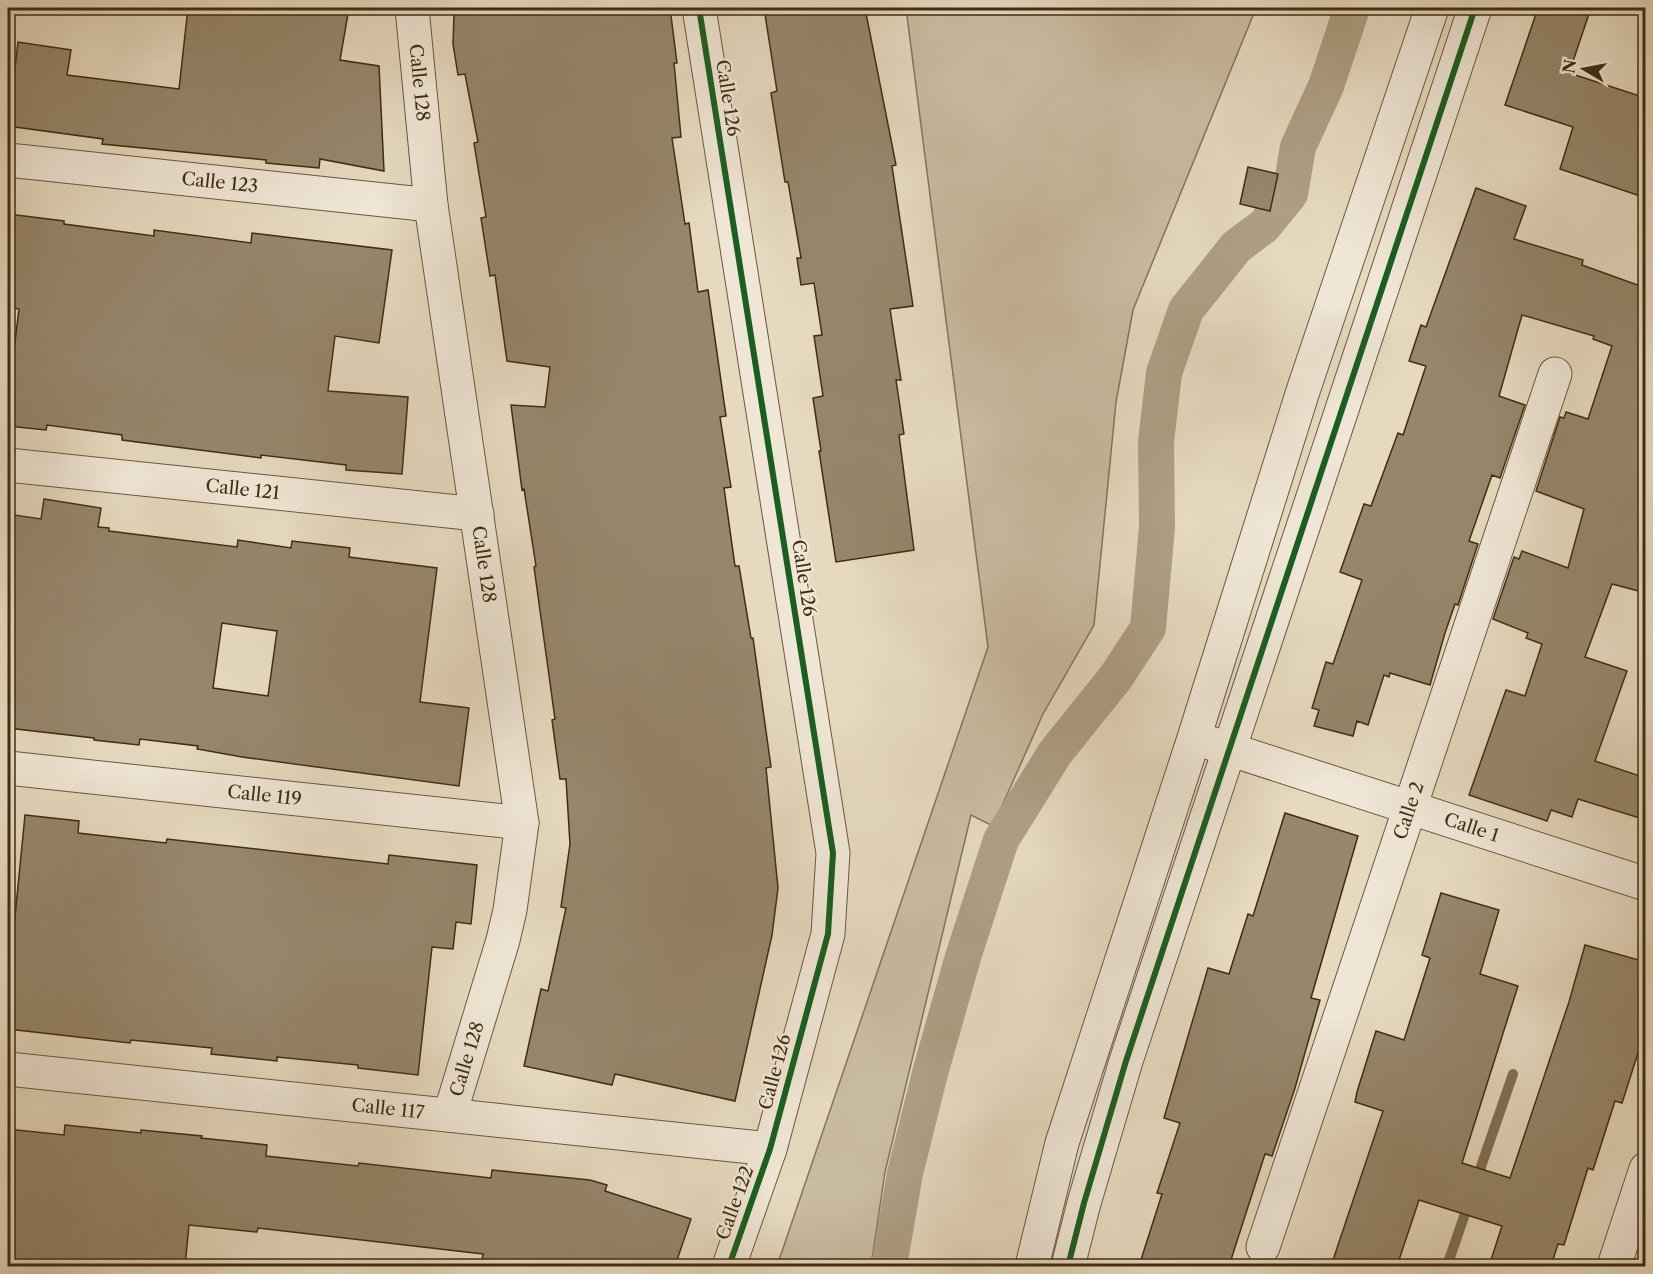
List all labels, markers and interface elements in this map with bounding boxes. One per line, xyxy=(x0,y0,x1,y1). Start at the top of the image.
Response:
north arrow xyxy=(1554,39,1614,99)
street label: Calle 128 xyxy=(405,43,434,122)
street label: Calle 126 xyxy=(711,58,745,138)
text: N xyxy=(1558,58,1580,75)
street label: Calle 123 xyxy=(180,168,259,198)
street label: Calle 121 xyxy=(205,475,281,504)
street label: Calle 128 xyxy=(467,524,500,604)
street label: Calle 126 xyxy=(787,538,821,618)
street label: Calle 2 xyxy=(1389,779,1429,842)
street label: Calle 119 xyxy=(226,781,303,810)
street label: Calle 1 xyxy=(1441,808,1502,847)
street label: Calle 128 xyxy=(445,1019,489,1099)
street label: Calle 126 xyxy=(754,1032,796,1112)
street label: Calle 117 xyxy=(350,1094,426,1124)
street label: Calle 122 xyxy=(711,1163,759,1243)

